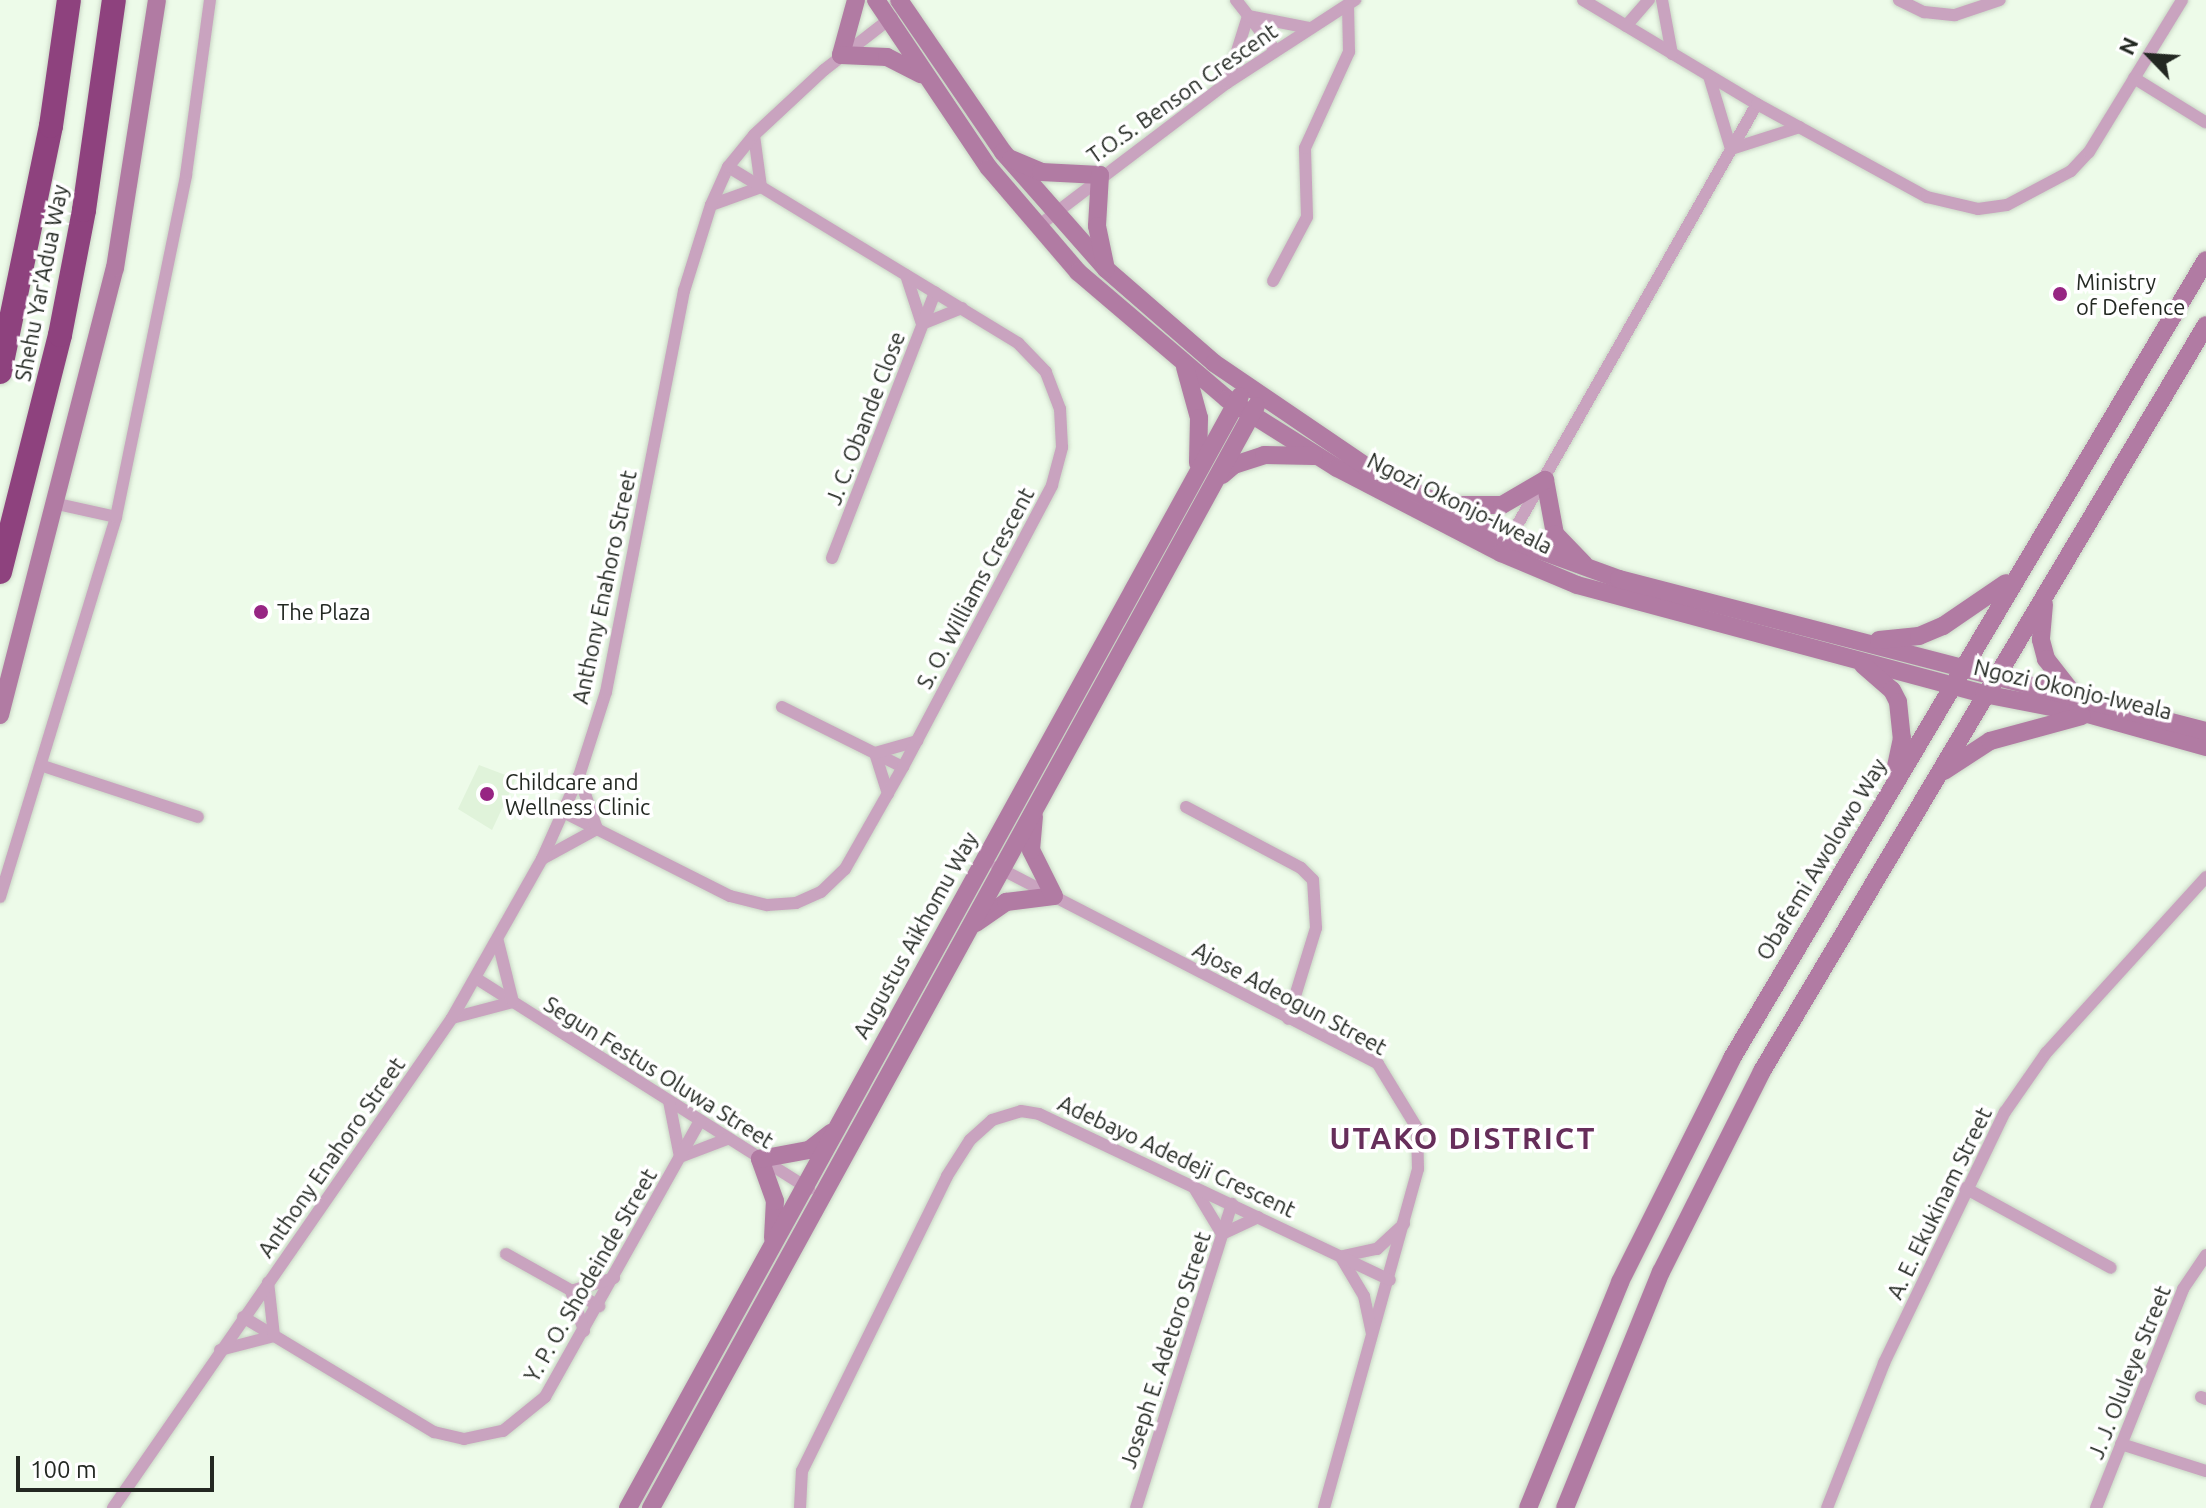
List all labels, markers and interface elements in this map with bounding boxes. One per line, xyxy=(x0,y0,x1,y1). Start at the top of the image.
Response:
north arrow xyxy=(2110,16,2190,96)
street label: T.O.S. Benson Crescent xyxy=(1082,17,1282,169)
text: N xyxy=(2113,33,2143,58)
street label: Shehu Yar'Adua Way xyxy=(9,182,73,384)
place label: Ministry of Defence xyxy=(2076,268,2185,320)
marker: Ministry of Defence xyxy=(2051,285,2069,303)
street label: J. C. Obande Close xyxy=(820,328,910,508)
street label: Ngozi Okonjo-Iweala xyxy=(1363,447,1557,559)
street label: Anthony Enahoro Street xyxy=(566,468,642,706)
street label: S. O. Williams Crescent xyxy=(911,483,1039,693)
place label: The Plaza xyxy=(277,599,371,625)
marker: The Plaza xyxy=(252,603,270,621)
street label: Ngozi Okonjo-Iweala xyxy=(1971,653,2175,725)
street label: Obafemi Awolowo Way xyxy=(1750,753,1892,965)
place label: Childcare and Wellness Clinic xyxy=(505,768,650,820)
marker: Childcare and Wellness Clinic xyxy=(476,783,498,805)
street label: Augustus Aikhomu Way xyxy=(847,827,983,1043)
street label: Ajose Adeogun Street xyxy=(1189,936,1391,1060)
street label: Segun Festus Oluwa Street xyxy=(539,990,779,1154)
street label: Anthony Enahoro Street xyxy=(252,1052,410,1262)
street label: Adebayo Adedeji Crescent xyxy=(1054,1089,1300,1223)
street label: A. E. Ekukinam Street xyxy=(1881,1103,1997,1303)
district label: UTAKO DISTRICT xyxy=(1329,1120,1597,1156)
street label: Y. P. O. Shodeinde Street xyxy=(518,1164,662,1386)
street label: Joseph E. Adetoro Street xyxy=(1114,1228,1216,1472)
street label: J. J. Oluleye Street xyxy=(2082,1281,2176,1463)
scale bar xyxy=(20,1440,218,1490)
text: 100 m xyxy=(30,1456,97,1483)

